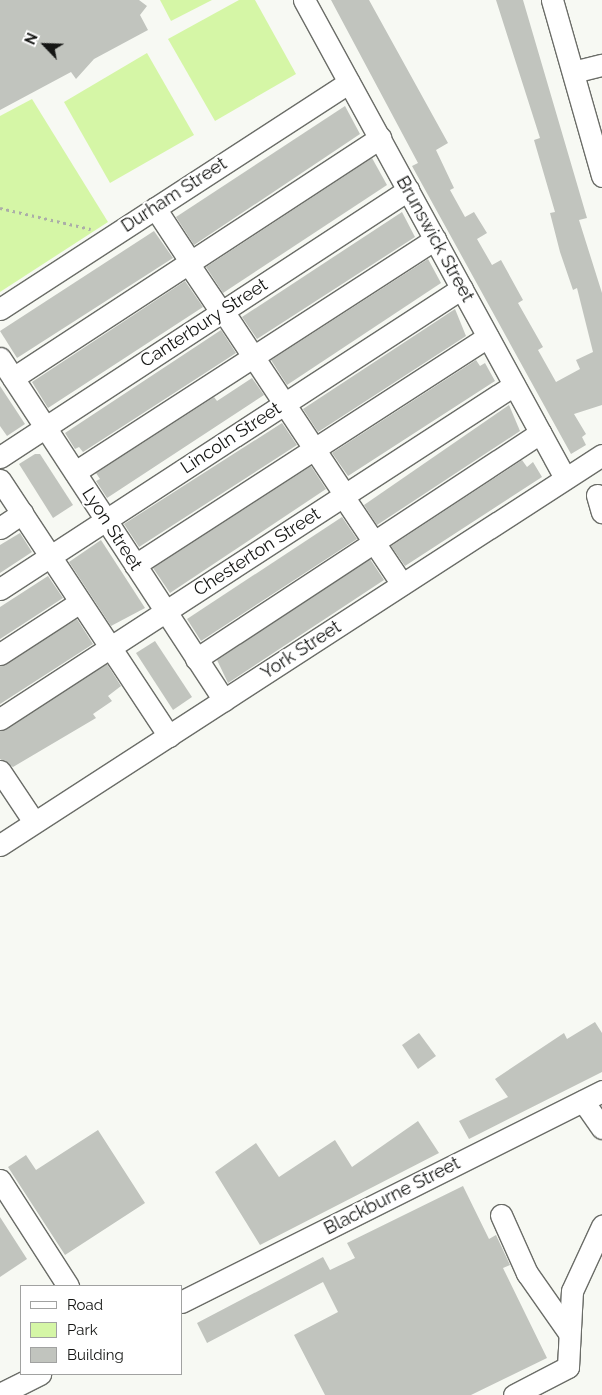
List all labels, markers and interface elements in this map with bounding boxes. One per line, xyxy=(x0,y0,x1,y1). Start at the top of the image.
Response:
north arrow xyxy=(20,20,70,70)
text: N xyxy=(22,31,41,47)
street label: Durham Street xyxy=(117,153,231,237)
street label: Brunswick Street xyxy=(392,172,478,306)
street label: Canterbury Street xyxy=(136,274,272,372)
street label: Lincoln Street xyxy=(177,398,285,478)
street label: Lyon Street xyxy=(77,484,147,574)
street label: Chesterton Street xyxy=(190,503,324,601)
street label: York Street xyxy=(257,616,345,684)
street label: Blackburne Street xyxy=(320,1152,464,1240)
legend xyxy=(20,1285,182,1375)
text: Road xyxy=(67,1296,103,1314)
text: Park xyxy=(67,1321,98,1339)
text: Building xyxy=(67,1346,124,1364)

